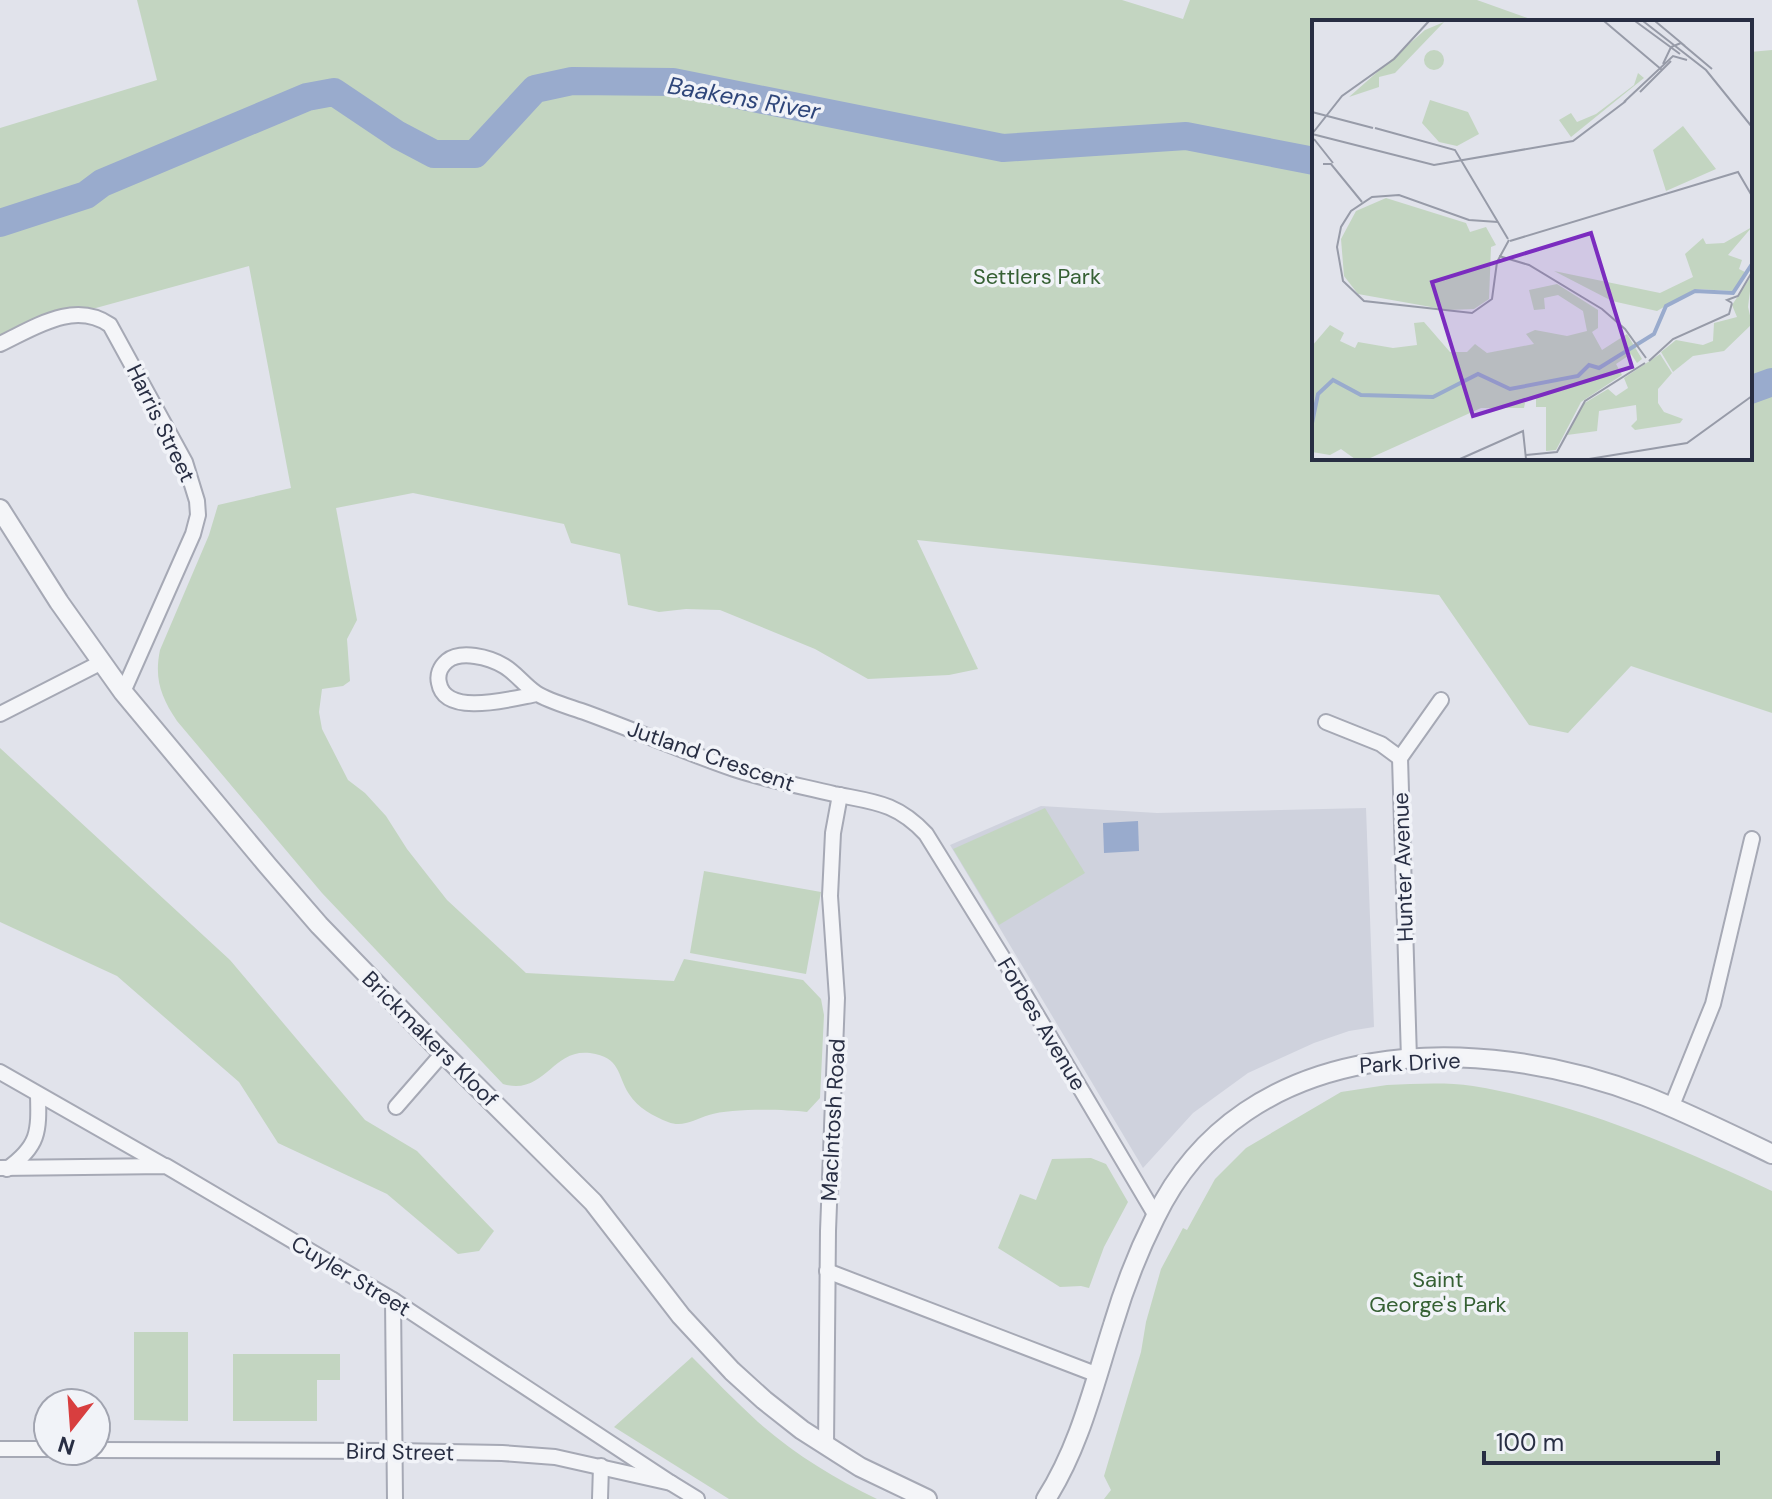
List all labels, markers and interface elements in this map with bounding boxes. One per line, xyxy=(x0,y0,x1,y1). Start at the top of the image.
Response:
inset map xyxy=(1312,20,1752,460)
water label: Baakens River xyxy=(665,69,824,127)
park label: Settlers Park xyxy=(973,262,1101,291)
street label: Harris Street xyxy=(120,359,202,487)
street label: Jutland Crescent xyxy=(624,714,798,798)
street label: Hunter Avenue xyxy=(1386,792,1420,942)
street label: Forbes Avenue xyxy=(991,952,1093,1096)
street label: Brickmakers Kloof xyxy=(356,965,504,1113)
street label: MacIntosh Road xyxy=(814,1038,852,1202)
street label: Park Drive xyxy=(1359,1046,1461,1080)
street label: Cuyler Street xyxy=(286,1229,416,1323)
park label: Saint George's Park xyxy=(1369,1265,1507,1319)
north arrow xyxy=(32,1387,112,1467)
scale bar xyxy=(1484,1415,1718,1465)
text: 100 m xyxy=(1496,1427,1564,1458)
text: N xyxy=(54,1429,78,1462)
street label: Bird Street xyxy=(346,1437,454,1467)

